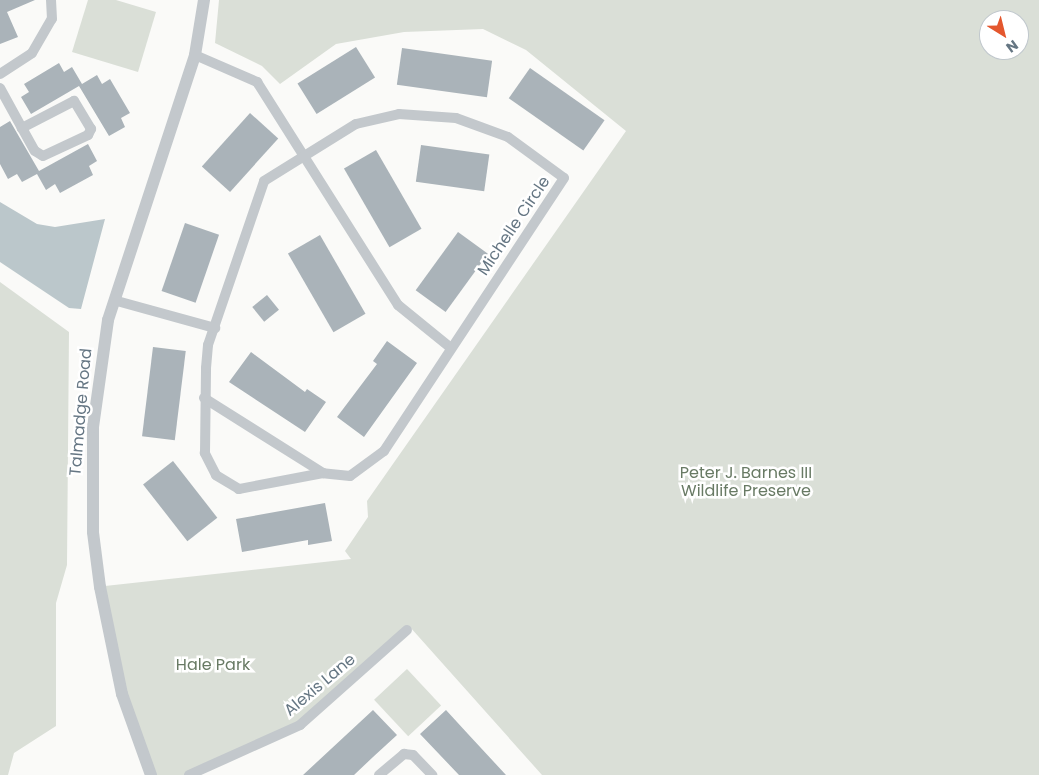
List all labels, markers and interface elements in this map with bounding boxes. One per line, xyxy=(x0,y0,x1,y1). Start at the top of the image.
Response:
north arrow xyxy=(979,10,1029,60)
text: N xyxy=(1002,35,1022,58)
street label: Michelle Circle xyxy=(474,173,554,279)
street label: Talmadge Road xyxy=(66,347,96,477)
park label: Peter J. Barnes III Wildlife Preserve xyxy=(680,463,812,501)
street label: Alexis Lane xyxy=(281,650,359,720)
park label: Hale Park xyxy=(176,655,250,675)

